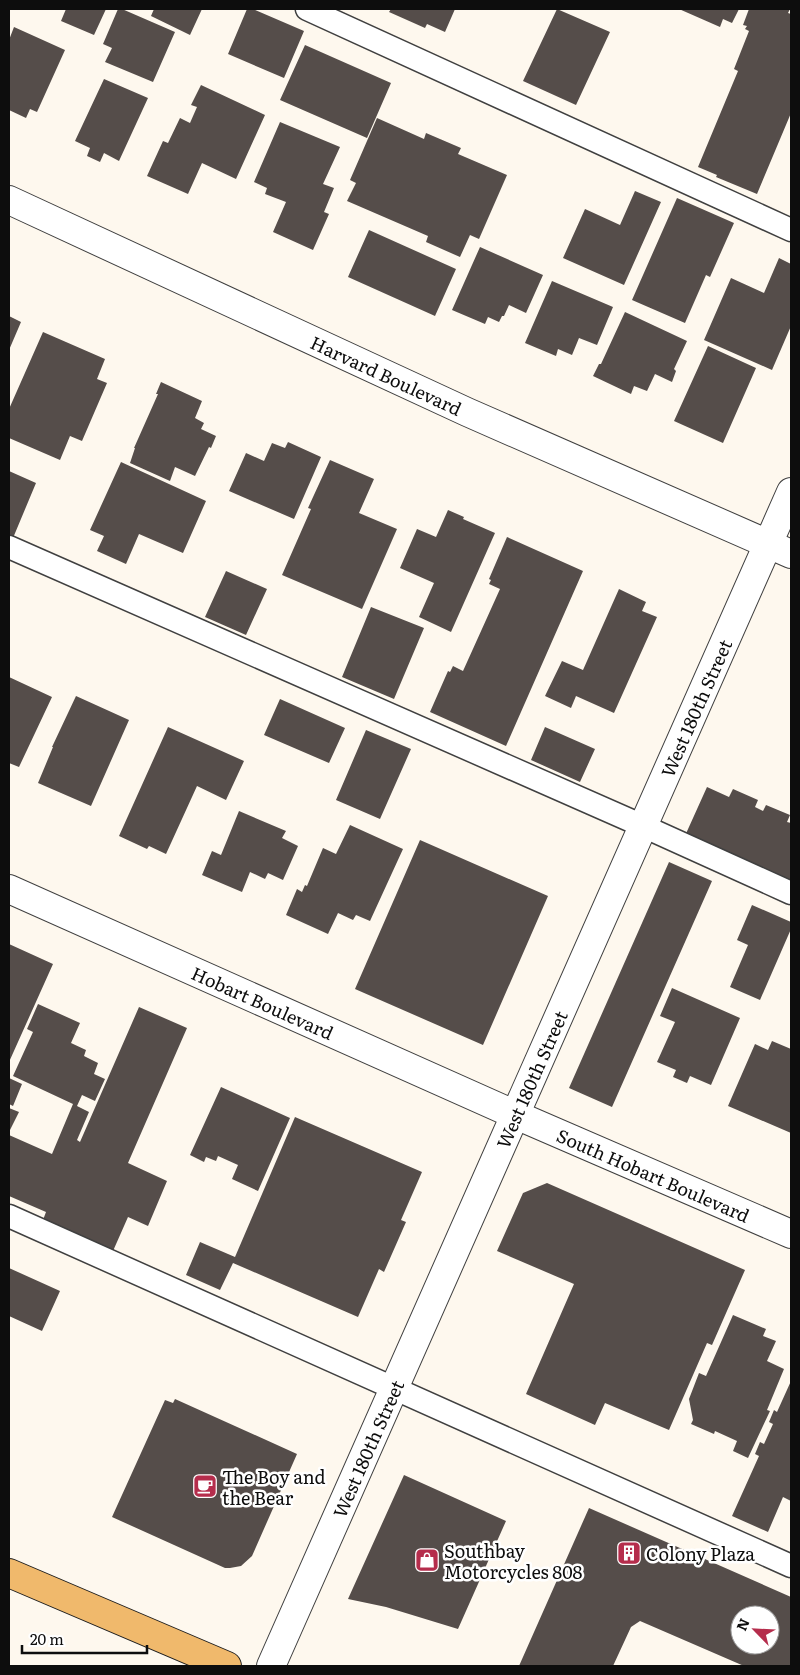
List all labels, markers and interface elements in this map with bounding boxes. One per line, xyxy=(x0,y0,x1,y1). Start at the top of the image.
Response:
street label: Harvard Boulevard xyxy=(306,328,467,421)
street label: West 180th Street xyxy=(653,634,738,781)
street label: Hobart Boulevard xyxy=(188,959,338,1046)
street label: West 180th Street xyxy=(489,1005,574,1152)
street label: South Hobart Boulevard xyxy=(553,1121,754,1228)
street label: West 180th Street xyxy=(325,1375,410,1522)
place label: The Boy and the Bear xyxy=(222,1463,326,1511)
cafe icon: The Boy and the Bear xyxy=(192,1473,218,1499)
place label: Southbay Motorcycles 808 xyxy=(444,1537,583,1585)
building icon: Colony Plaza xyxy=(616,1540,642,1566)
place label: Colony Plaza xyxy=(646,1540,755,1567)
shop icon: Southbay Motorcycles 808 xyxy=(414,1547,440,1573)
north arrow xyxy=(730,1605,780,1655)
text: N xyxy=(731,1615,754,1634)
scale bar xyxy=(22,1622,148,1654)
text: 20 m xyxy=(30,1627,64,1650)

